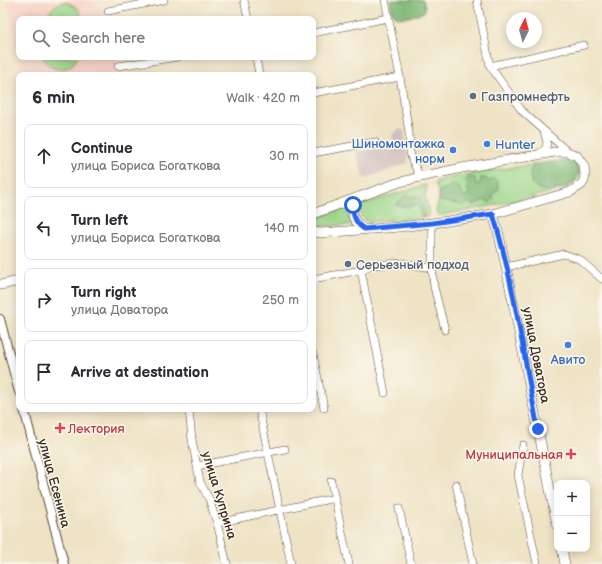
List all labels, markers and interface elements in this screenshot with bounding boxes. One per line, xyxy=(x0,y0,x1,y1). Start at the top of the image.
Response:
north arrow xyxy=(506,12,542,48)
search box xyxy=(16,16,316,60)
icon: search xyxy=(30,27,52,49)
text: Search here xyxy=(62,29,145,48)
text: 6 min xyxy=(32,88,75,108)
place label: Газпромнефть xyxy=(481,89,571,105)
text: Walk · 420 m xyxy=(226,90,300,106)
marker: Газпромнефть xyxy=(468,91,478,101)
place label: Шиномонтажка норм xyxy=(351,136,445,167)
place label: Hunter xyxy=(495,137,535,153)
text: Continue xyxy=(71,139,133,158)
marker: Hunter xyxy=(482,139,492,149)
icon: ahead xyxy=(33,145,55,167)
marker: Шиномонтажка норм xyxy=(448,145,458,155)
text: 30 m xyxy=(269,148,299,164)
text: улица Бориса Богаткова xyxy=(71,158,221,174)
route start xyxy=(344,196,362,214)
text: Turn left xyxy=(71,211,128,230)
icon: left xyxy=(33,217,55,239)
text: 140 m xyxy=(264,220,299,236)
text: улица Бориса Богаткова xyxy=(71,230,221,246)
place label: Серьезный подход xyxy=(356,257,469,273)
marker: Серьезный подход xyxy=(343,259,353,269)
text: Turn right xyxy=(71,283,136,302)
icon: right xyxy=(33,289,55,311)
text: 250 m xyxy=(262,292,299,308)
text: улица Доватора xyxy=(71,302,169,318)
street label: улица Доватора xyxy=(519,306,553,405)
marker: Авито xyxy=(563,340,573,350)
place label: Авито xyxy=(550,352,585,368)
icon: arrive xyxy=(33,361,55,383)
text: Arrive at destination xyxy=(71,363,209,382)
route end xyxy=(529,420,547,438)
place label: Лектория xyxy=(67,421,125,437)
marker: Лектория xyxy=(55,423,65,433)
street label: улица Есенина xyxy=(35,437,74,530)
place label: Муниципальная xyxy=(465,447,563,463)
street label: улица Куприна xyxy=(198,449,240,541)
marker: Муниципальная xyxy=(566,449,576,459)
map controls xyxy=(554,480,590,552)
button: + xyxy=(554,480,590,516)
button: − xyxy=(554,516,590,552)

